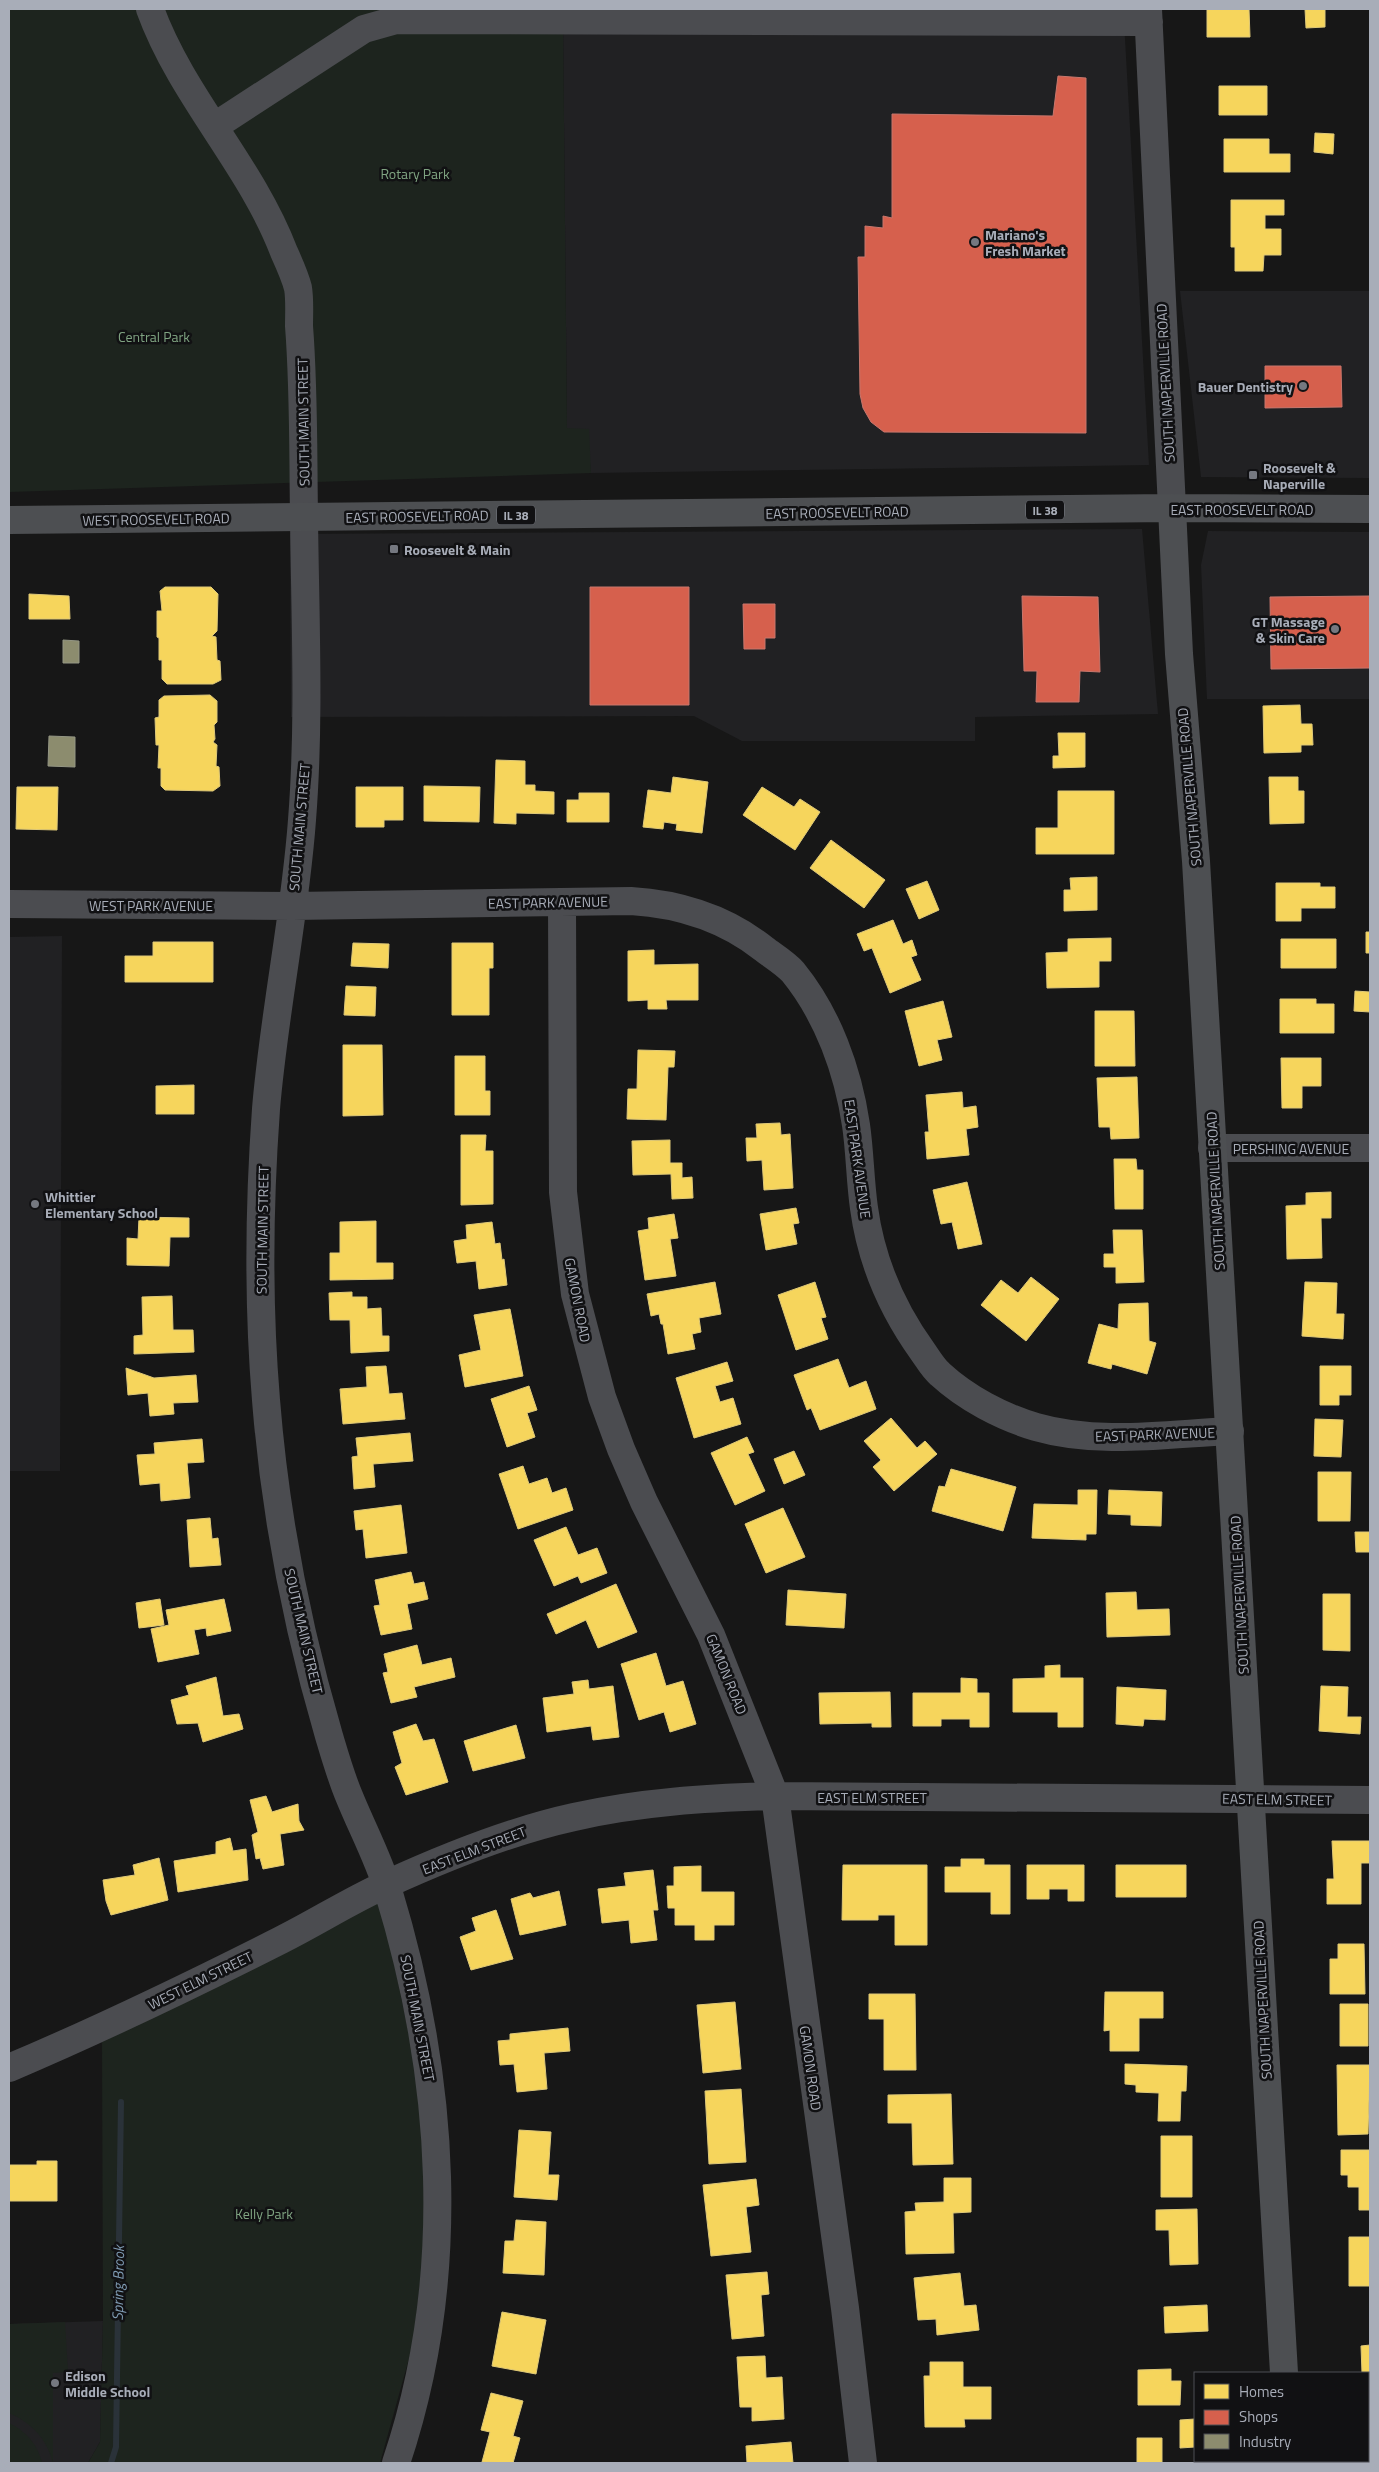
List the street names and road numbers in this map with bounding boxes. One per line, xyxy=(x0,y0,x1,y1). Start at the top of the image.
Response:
street label: SOUTH NAPERVILLE ROAD xyxy=(1150,303,1180,463)
street label: SOUTH MAIN STREET xyxy=(291,357,315,486)
street label: EAST ROOSEVELT ROAD xyxy=(1170,499,1314,520)
street label: EAST ROOSEVELT ROAD xyxy=(765,500,909,524)
road number: IL 38 xyxy=(1026,500,1064,520)
street label: EAST ROOSEVELT ROAD xyxy=(345,504,489,528)
road number: IL 38 xyxy=(497,506,535,524)
street label: WEST ROOSEVELT ROAD xyxy=(82,507,230,531)
street label: SOUTH NAPERVILLE ROAD xyxy=(1172,707,1206,867)
street label: SOUTH MAIN STREET xyxy=(283,762,315,892)
street label: EAST PARK AVENUE xyxy=(488,890,608,914)
street label: WEST PARK AVENUE xyxy=(89,895,213,916)
street label: EAST PARK AVENUE xyxy=(839,1098,877,1220)
street label: SOUTH NAPERVILLE ROAD xyxy=(1200,1111,1230,1271)
street label: PERSHING AVENUE xyxy=(1233,1138,1349,1159)
street label: SOUTH MAIN STREET xyxy=(250,1165,274,1294)
street label: GAMON ROAD xyxy=(560,1256,596,1344)
street label: EAST PARK AVENUE xyxy=(1095,1421,1216,1447)
street label: SOUTH NAPERVILLE ROAD xyxy=(1224,1515,1254,1675)
street label: SOUTH MAIN STREET xyxy=(279,1566,329,1696)
street label: GAMON ROAD xyxy=(701,1630,753,1718)
street label: EAST ELM STREET xyxy=(817,1787,928,1808)
street label: EAST ELM STREET xyxy=(1222,1788,1333,1810)
street label: EAST ELM STREET xyxy=(419,1820,530,1879)
street label: SOUTH NAPERVILLE ROAD xyxy=(1247,1920,1277,2080)
street label: WEST ELM STREET xyxy=(144,1945,256,2014)
street label: SOUTH MAIN STREET xyxy=(395,1953,441,2084)
street label: GAMON ROAD xyxy=(795,2024,827,2112)

